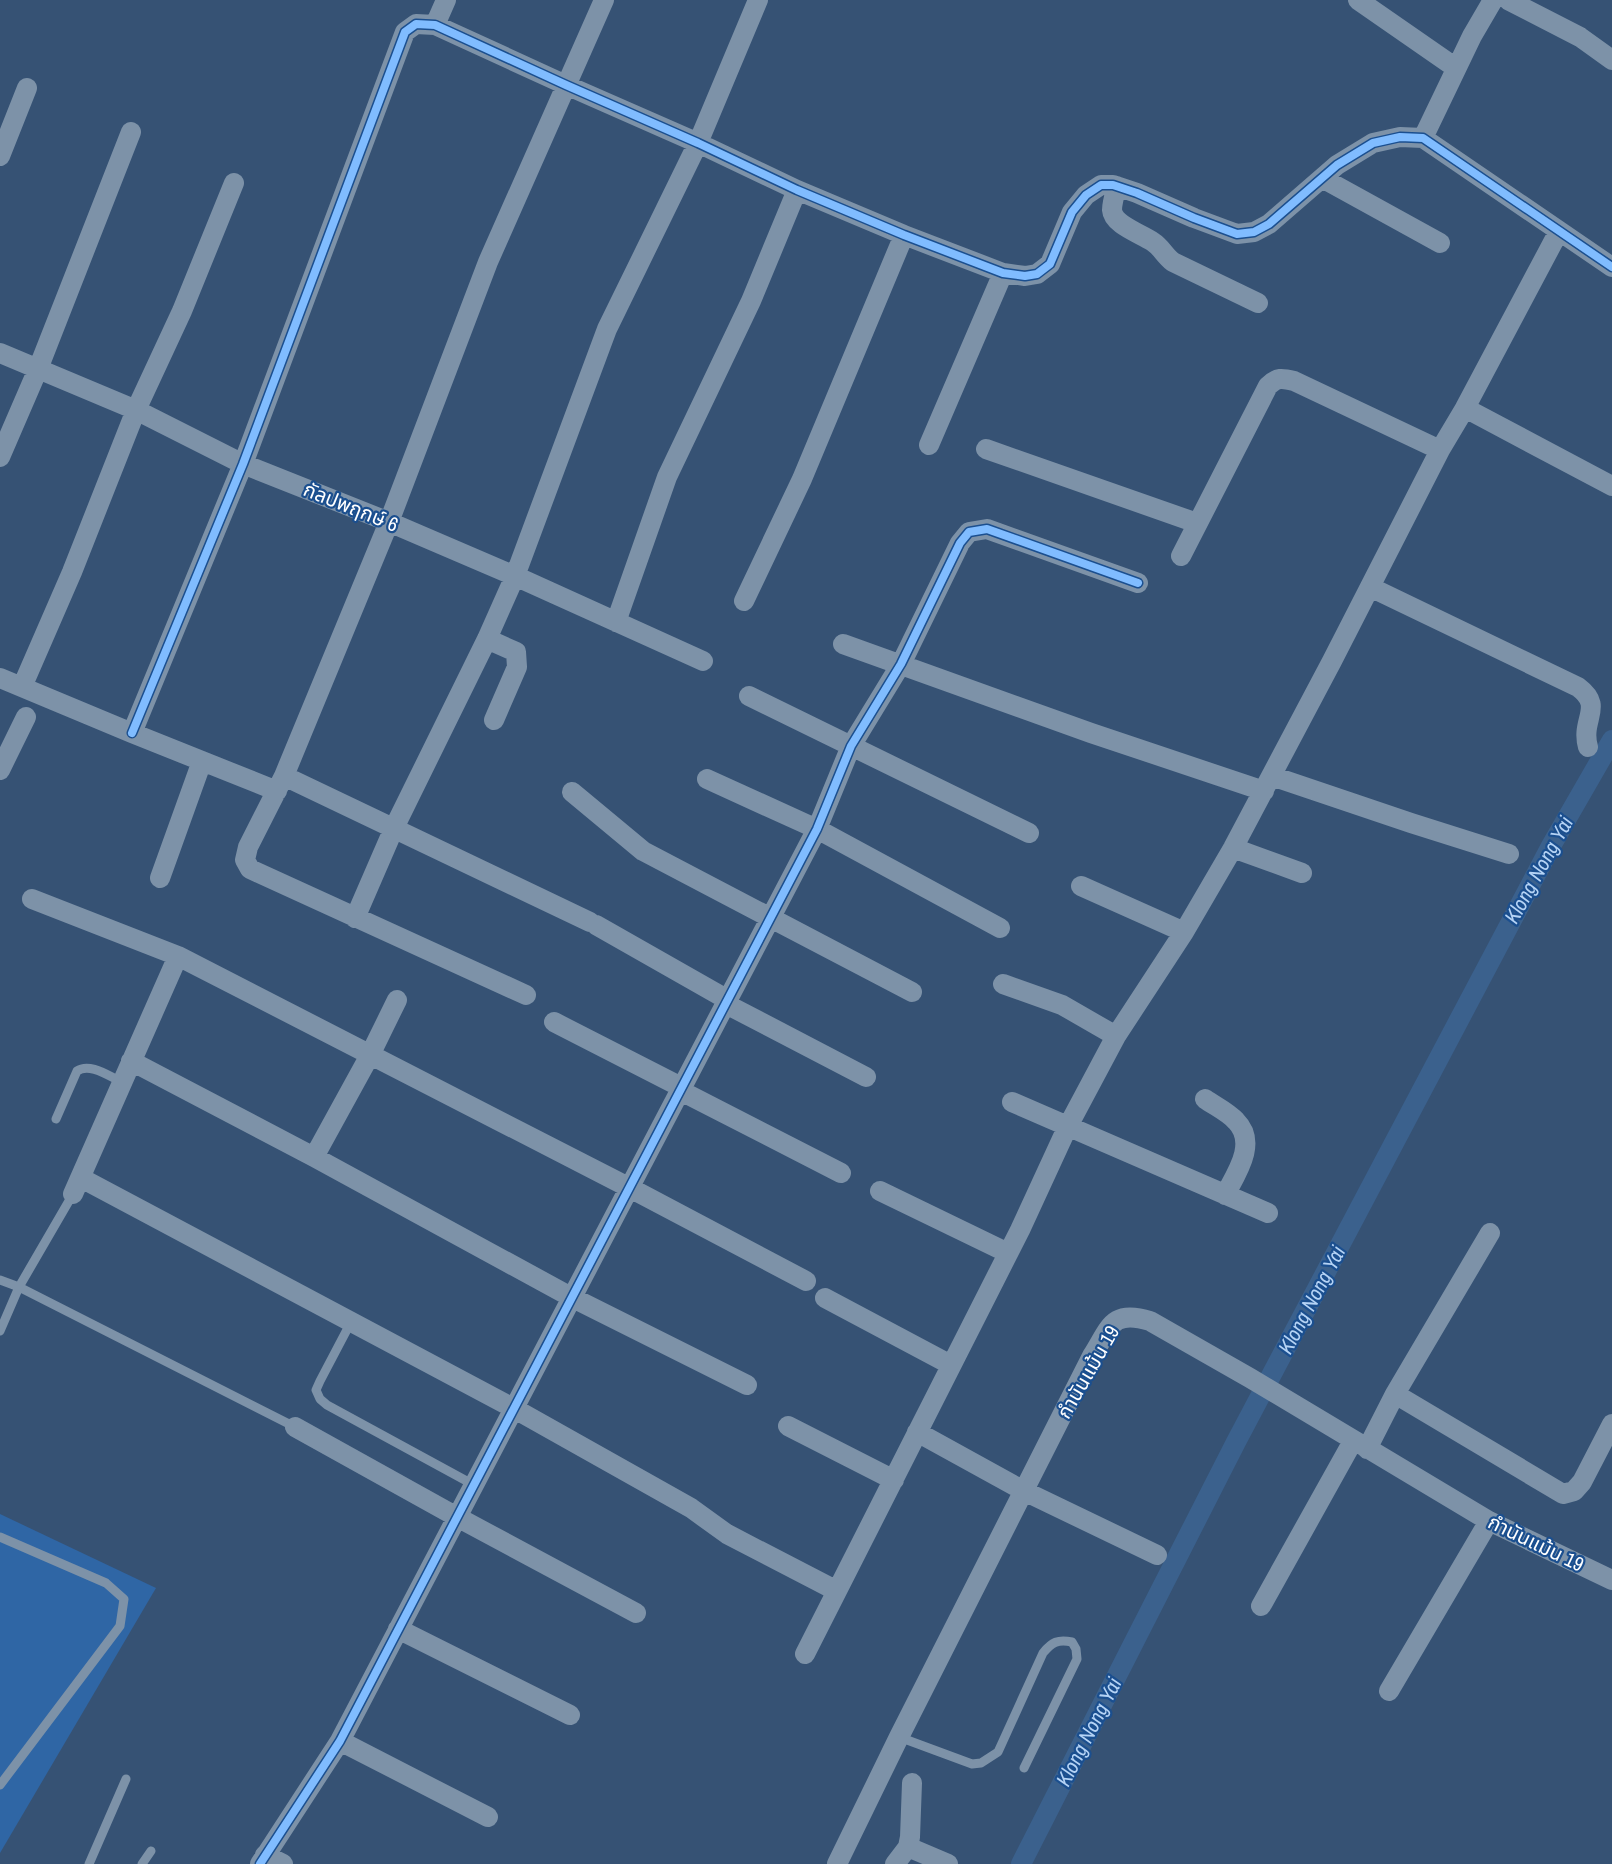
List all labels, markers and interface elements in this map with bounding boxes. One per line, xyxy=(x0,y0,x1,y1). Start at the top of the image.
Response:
street label: กัลปพฤกษ์ 6 xyxy=(300,475,403,538)
water label: Klong Nong Yai xyxy=(1497,811,1580,929)
water label: Klong Nong Yai xyxy=(1271,1240,1352,1359)
street label: กำนันแม้น 19 xyxy=(1050,1320,1125,1423)
street label: กำนันแม้น 19 xyxy=(1484,1508,1589,1577)
water label: Klong Nong Yai xyxy=(1049,1672,1129,1791)

